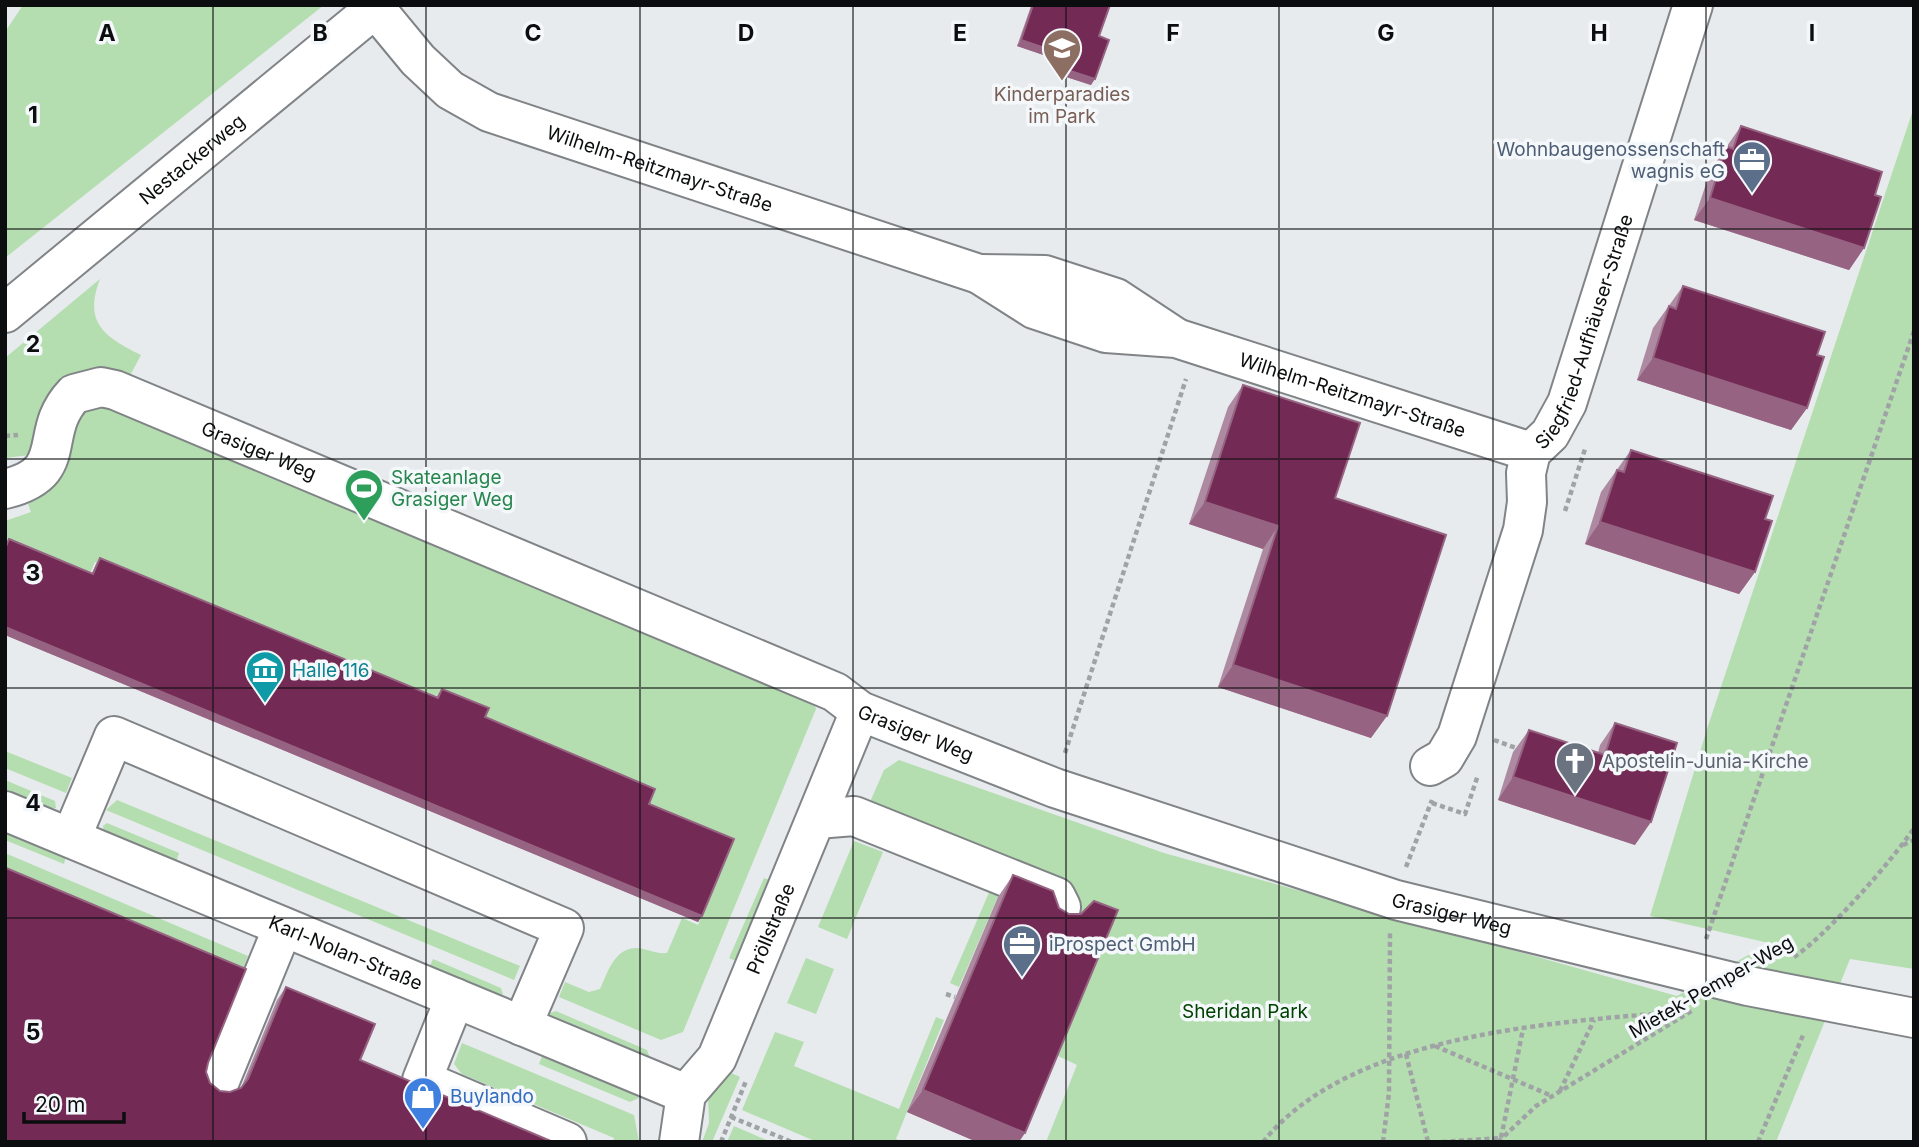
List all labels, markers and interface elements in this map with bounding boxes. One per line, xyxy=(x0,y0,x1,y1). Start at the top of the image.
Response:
text: A xyxy=(98,19,116,47)
text: B xyxy=(312,19,328,47)
text: C xyxy=(524,19,542,47)
text: D xyxy=(738,19,754,47)
text: E xyxy=(953,19,967,47)
text: F xyxy=(1166,19,1180,47)
text: G xyxy=(1377,19,1395,47)
text: H xyxy=(1590,19,1608,47)
text: I xyxy=(1809,19,1815,47)
school or university icon: Kinderparadies im Park xyxy=(1041,27,1083,82)
place label: Kinderparadies im Park xyxy=(994,83,1130,128)
text: 1 xyxy=(28,101,38,129)
street label: Nestackerweg xyxy=(134,109,249,209)
street label: Wilhelm-Reitzmayr-Straße xyxy=(544,120,776,217)
place label: Wohnbaugenossenschaft wagnis eG xyxy=(1497,138,1725,183)
office icon: Wohnbaugenossenschaft wagnis eG xyxy=(1731,139,1773,194)
street label: Siegfried-Aufhäuser-Straße xyxy=(1530,211,1638,454)
text: 2 xyxy=(26,330,40,358)
street label: Wilhelm-Reitzmayr-Straße xyxy=(1237,348,1469,442)
street label: Grasiger Weg xyxy=(198,416,320,485)
place label: Skateanlage Grasiger Weg xyxy=(391,466,513,511)
sports icon: Skateanlage Grasiger Weg xyxy=(343,467,385,522)
text: 3 xyxy=(26,559,40,587)
museum icon: Halle 116 xyxy=(244,649,286,704)
place label: Halle 116 xyxy=(292,659,370,682)
street label: Grasiger Weg xyxy=(855,700,977,766)
church icon: Apostelin-Junia-Kirche xyxy=(1554,740,1596,795)
place label: Apostelin-Junia-Kirche xyxy=(1602,750,1809,773)
text: 4 xyxy=(25,789,41,817)
street label: Pröllstraße xyxy=(741,880,799,978)
street label: Grasiger Weg xyxy=(1390,888,1514,939)
street label: Karl-Nolan-Straße xyxy=(265,910,426,995)
office icon: iProspect GmbH xyxy=(1001,923,1043,978)
street label: Mietek-Pemper-Weg xyxy=(1625,931,1797,1043)
place label: iProspect GmbH xyxy=(1049,933,1196,956)
park label: Sheridan Park xyxy=(1182,1000,1309,1023)
text: 5 xyxy=(26,1018,40,1046)
shop icon: Buylando xyxy=(402,1075,444,1130)
scale bar xyxy=(24,1080,124,1124)
place label: Buylando xyxy=(450,1085,534,1108)
text: 20 m xyxy=(35,1092,85,1117)

